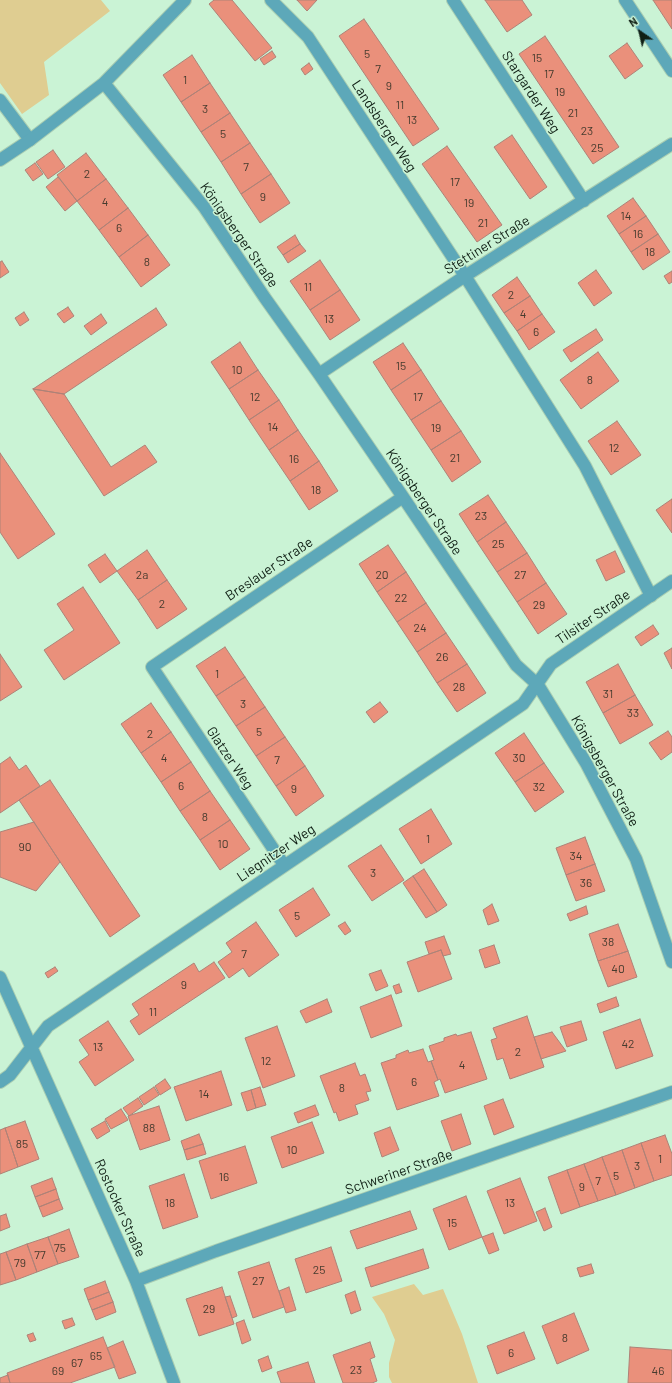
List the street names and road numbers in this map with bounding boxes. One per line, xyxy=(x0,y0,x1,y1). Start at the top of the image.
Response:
street label: Stargarder Weg xyxy=(498,48,564,136)
street label: Landsberger Weg xyxy=(348,77,420,175)
street label: Königsberger Straße xyxy=(196,179,282,291)
street label: Stettiner Straße xyxy=(441,212,533,278)
street label: Königsberger Straße xyxy=(382,446,466,558)
street label: Breslauer Straße xyxy=(222,534,316,604)
street label: Tilsiter Straße xyxy=(553,586,633,648)
street label: Königsberger Straße xyxy=(567,712,643,830)
street label: Glatzer Weg xyxy=(203,723,257,793)
street label: Liegnitzer Weg xyxy=(234,821,318,885)
street label: Schweriner Straße xyxy=(343,1146,455,1198)
street label: Rostocker Straße xyxy=(91,1156,149,1260)

